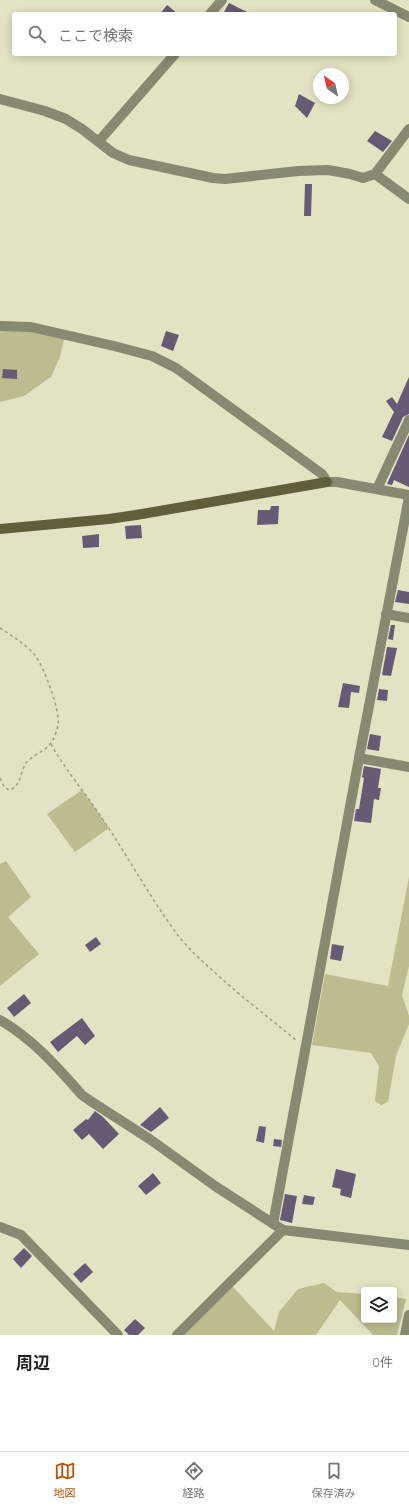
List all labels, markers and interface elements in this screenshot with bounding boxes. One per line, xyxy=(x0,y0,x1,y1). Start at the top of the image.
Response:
search box xyxy=(12,12,397,56)
icon: search xyxy=(26,23,48,45)
text: ここで検索 xyxy=(58,26,133,45)
north arrow xyxy=(313,68,349,104)
map controls xyxy=(361,1287,397,1323)
button: layers xyxy=(361,1287,397,1323)
text: 周辺 xyxy=(16,1352,50,1373)
text: 0件 xyxy=(372,1354,393,1370)
tab: 地図 xyxy=(54,1460,76,1500)
tab: 経路 xyxy=(183,1460,205,1500)
tab: 保存済み xyxy=(312,1460,356,1500)

